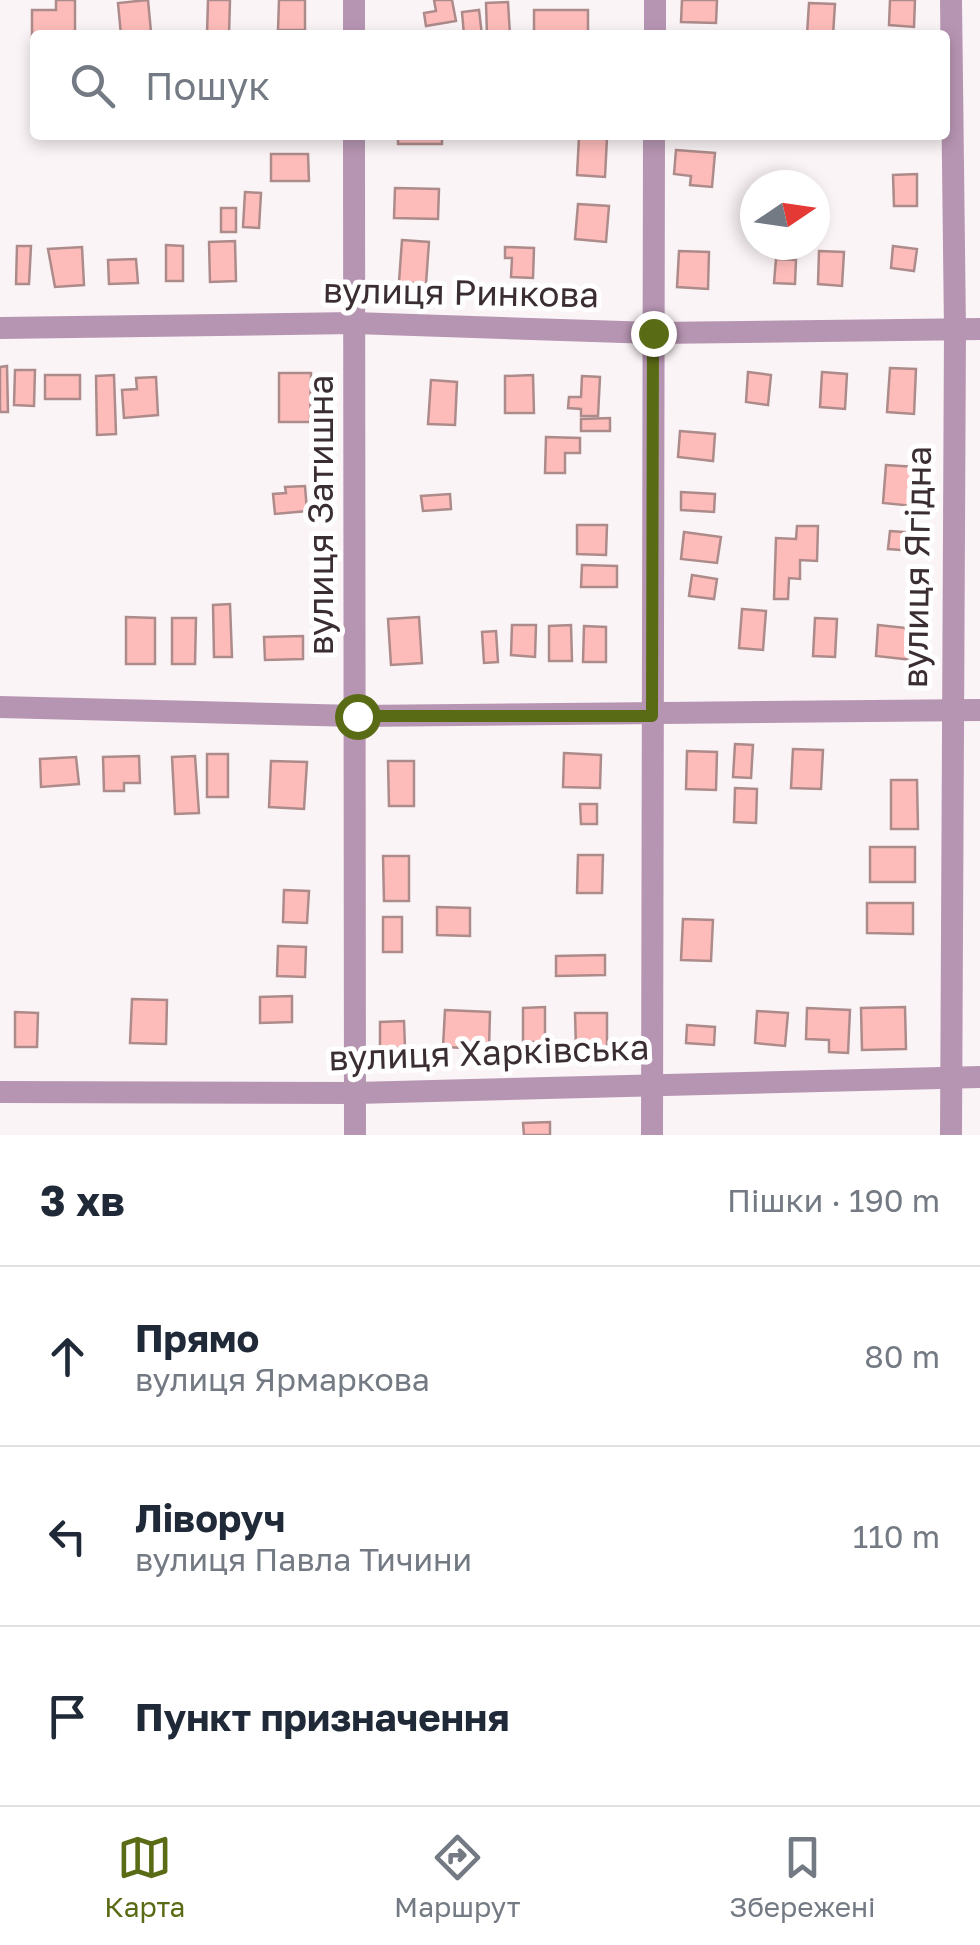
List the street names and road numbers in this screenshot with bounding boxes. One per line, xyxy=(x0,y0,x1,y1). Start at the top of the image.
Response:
street label: вулиця Ринкова xyxy=(323,269,599,315)
street label: вулиця Затишна xyxy=(299,375,341,655)
street label: вулиця Ягідна xyxy=(893,445,939,688)
street label: вулиця Харківська xyxy=(328,1025,650,1079)

